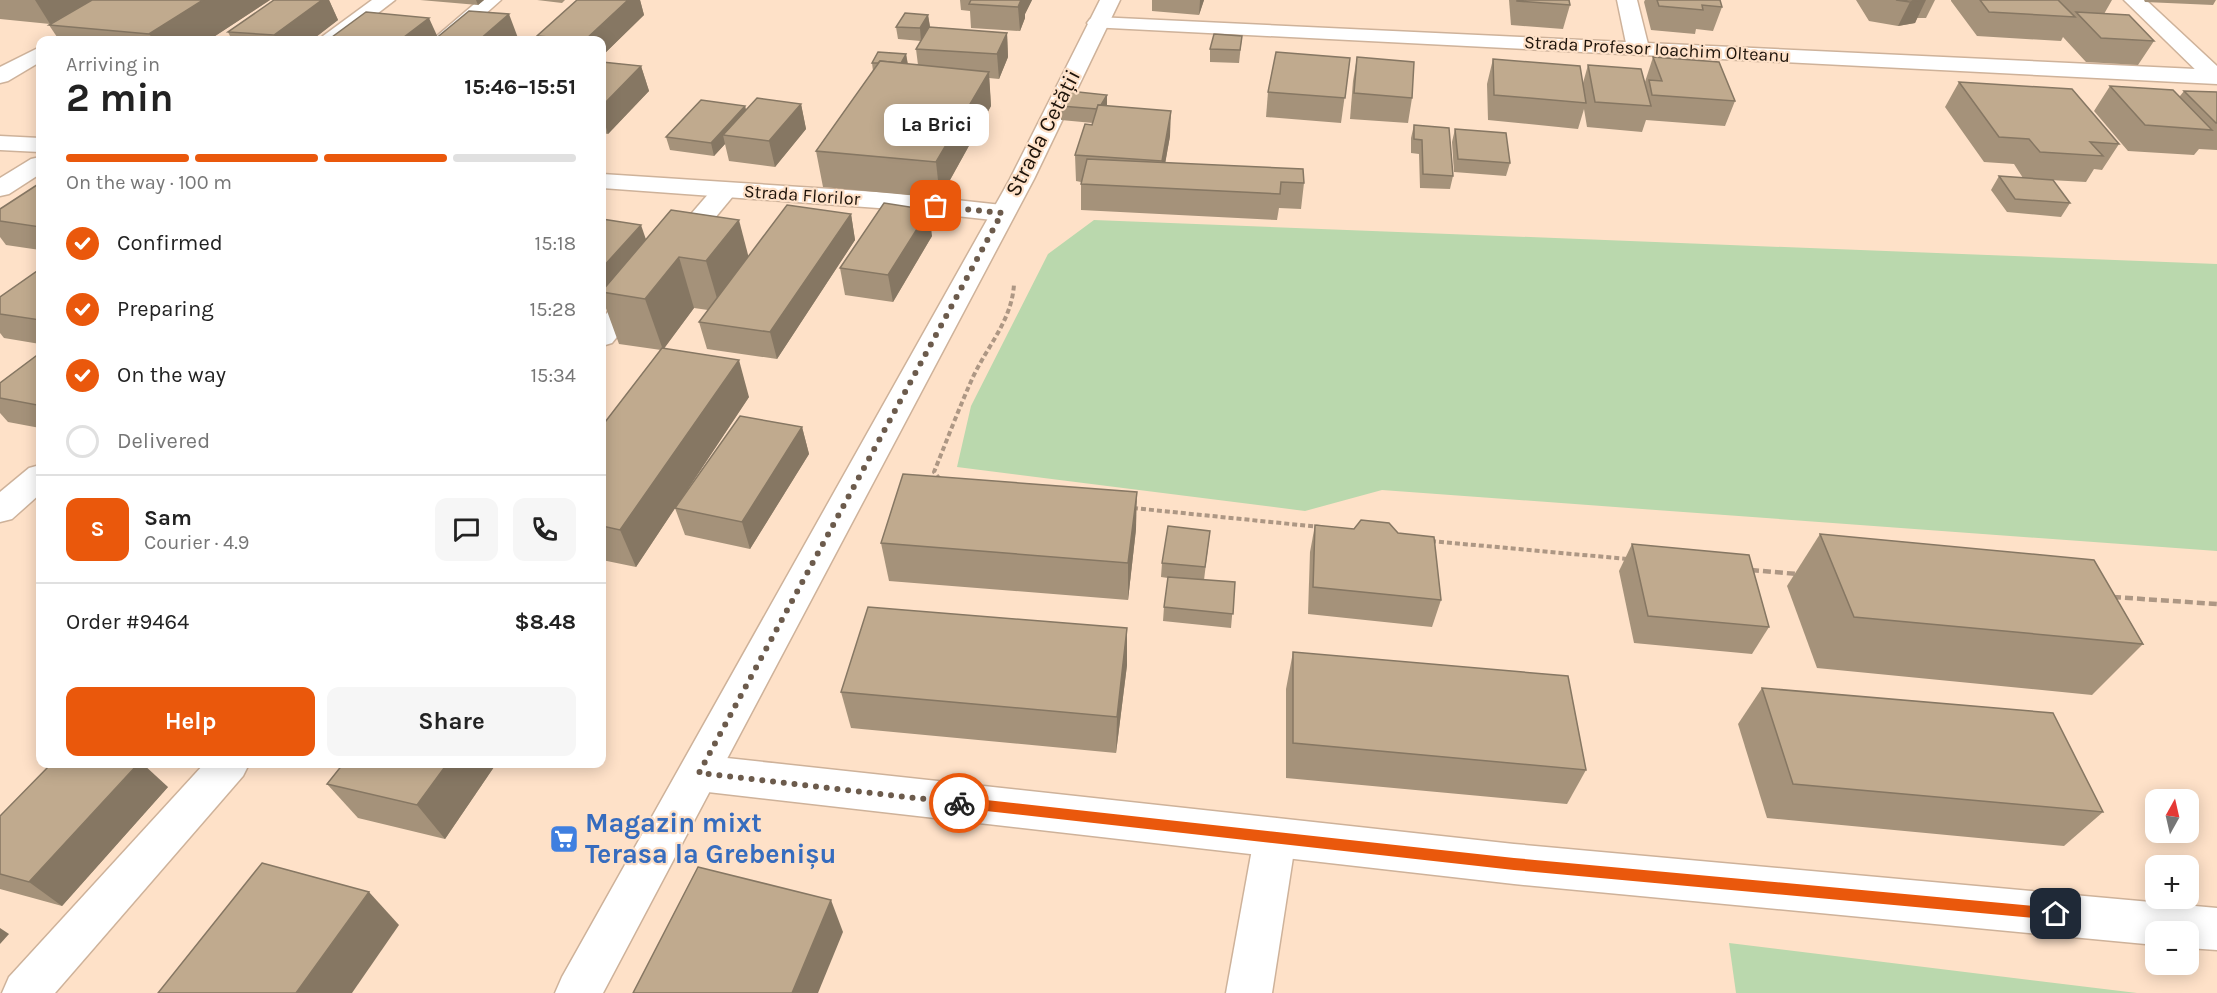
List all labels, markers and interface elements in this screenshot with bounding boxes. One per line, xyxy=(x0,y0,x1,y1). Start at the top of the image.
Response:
street label: Strada Profesor Ioachim Olteanu xyxy=(1523,31,1791,67)
text: Arriving in xyxy=(66,53,160,76)
street label: Strada Cetății xyxy=(1000,65,1086,201)
text: 15:46–15:51 xyxy=(464,74,576,100)
text: 2 min xyxy=(66,75,174,121)
callout: La Brici xyxy=(884,104,988,146)
text: La Brici xyxy=(901,113,972,136)
text: On the way · 100 m xyxy=(66,171,232,194)
street label: Strada Florilor xyxy=(743,180,861,210)
pin xyxy=(910,180,961,231)
icon: bag xyxy=(919,189,952,222)
icon: check xyxy=(66,227,99,260)
text: Confirmed xyxy=(117,230,223,256)
text: 15:18 xyxy=(535,232,576,255)
icon: check xyxy=(66,293,99,326)
text: Preparing xyxy=(117,296,214,322)
text: 15:28 xyxy=(530,298,576,321)
icon: check xyxy=(66,359,99,392)
text: On the way xyxy=(117,362,226,388)
text: 15:34 xyxy=(531,364,576,387)
text: Delivered xyxy=(117,428,210,454)
button: chat xyxy=(435,498,498,561)
button: phone xyxy=(513,498,576,561)
text: Sam xyxy=(144,505,192,531)
text: S xyxy=(90,516,105,542)
text: Courier · 4.9 xyxy=(144,531,249,554)
text: Order #9464 xyxy=(66,609,189,635)
text: $8.48 xyxy=(515,609,576,635)
button: Help xyxy=(66,687,315,756)
button: Share xyxy=(327,687,576,756)
courier xyxy=(929,773,989,833)
icon: bike xyxy=(943,787,976,820)
north arrow xyxy=(2145,789,2199,843)
map controls xyxy=(2145,789,2199,975)
place label: Magazin mixt Terasa la Grebenișu xyxy=(585,807,836,870)
supermarket icon: Magazin mixt Terasa la Grebenișu xyxy=(548,823,580,855)
button: + xyxy=(2145,855,2199,909)
pin xyxy=(2030,888,2081,939)
icon: home xyxy=(2039,897,2072,930)
button: − xyxy=(2145,921,2199,975)

